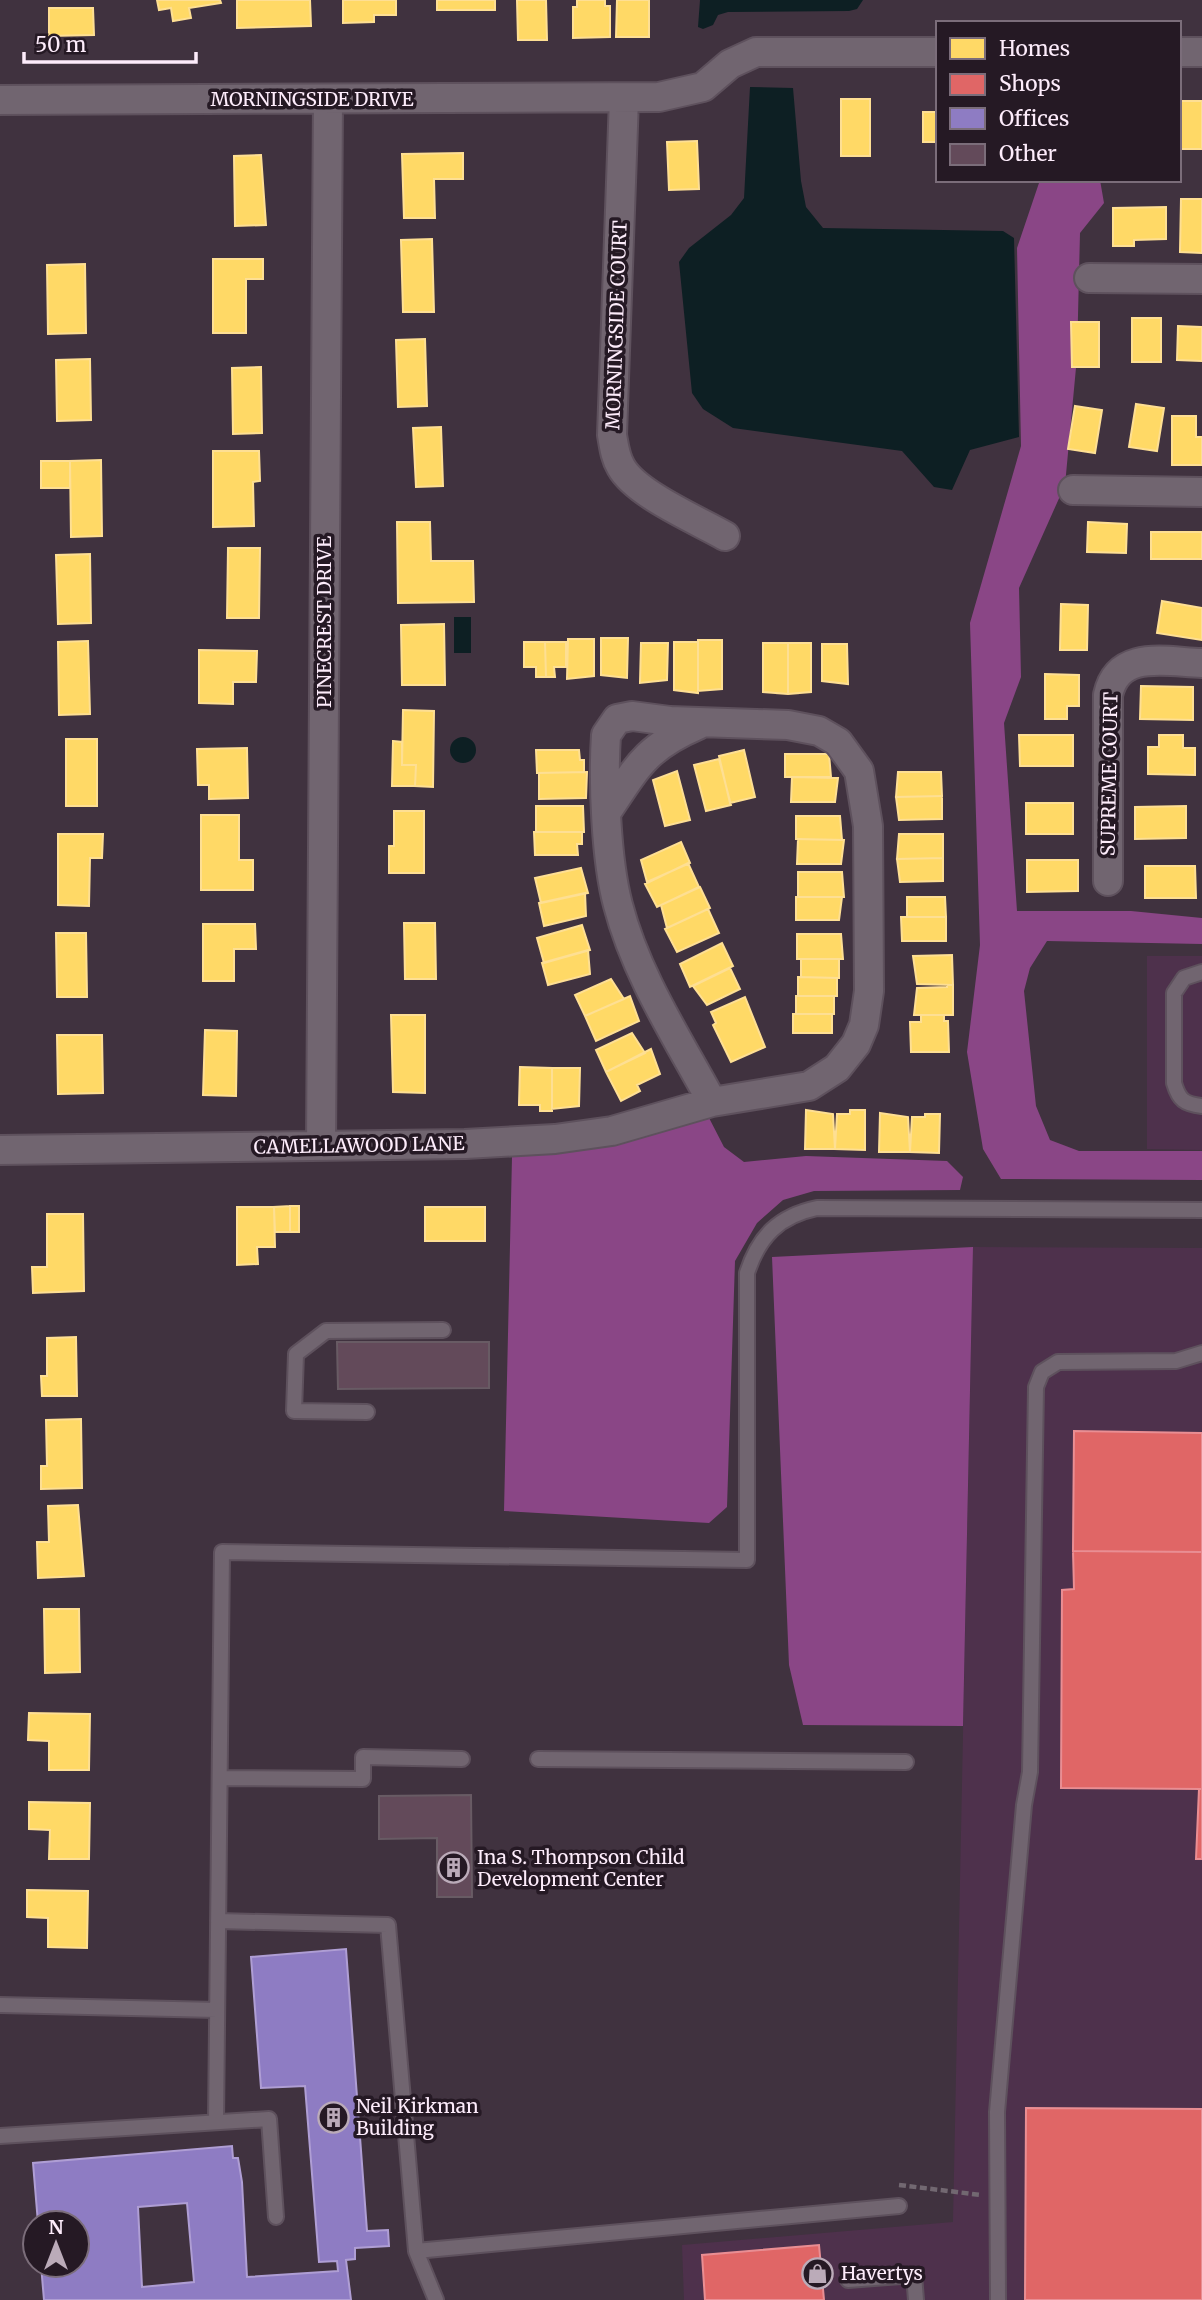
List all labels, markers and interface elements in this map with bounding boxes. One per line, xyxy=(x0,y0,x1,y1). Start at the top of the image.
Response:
scale bar xyxy=(24,21,196,65)
legend xyxy=(936,21,1181,182)
text: 50 m xyxy=(35,31,86,58)
text: Homes xyxy=(999,35,1070,62)
text: Shops xyxy=(999,70,1061,97)
street label: MORNINGSIDE DRIVE xyxy=(210,87,414,111)
text: Offices xyxy=(999,105,1069,132)
text: Other xyxy=(999,140,1057,167)
street label: MORNINGSIDE COURT xyxy=(600,220,632,430)
street label: PINECREST DRIVE xyxy=(312,536,336,708)
street label: SUPREME COURT xyxy=(1096,692,1122,856)
street label: CAMELLAWOOD LANE xyxy=(253,1131,465,1159)
place label: Ina S. Thompson Child Development Center xyxy=(477,1845,685,1891)
building icon: Ina S. Thompson Child Development Center xyxy=(437,1851,471,1885)
place label: Neil Kirkman Building xyxy=(356,2094,479,2140)
building icon: Neil Kirkman Building xyxy=(316,2100,350,2134)
north arrow xyxy=(21,2209,91,2279)
text: N xyxy=(48,2215,64,2239)
shop icon: Havertys xyxy=(801,2256,835,2290)
place label: Havertys xyxy=(841,2261,923,2285)

